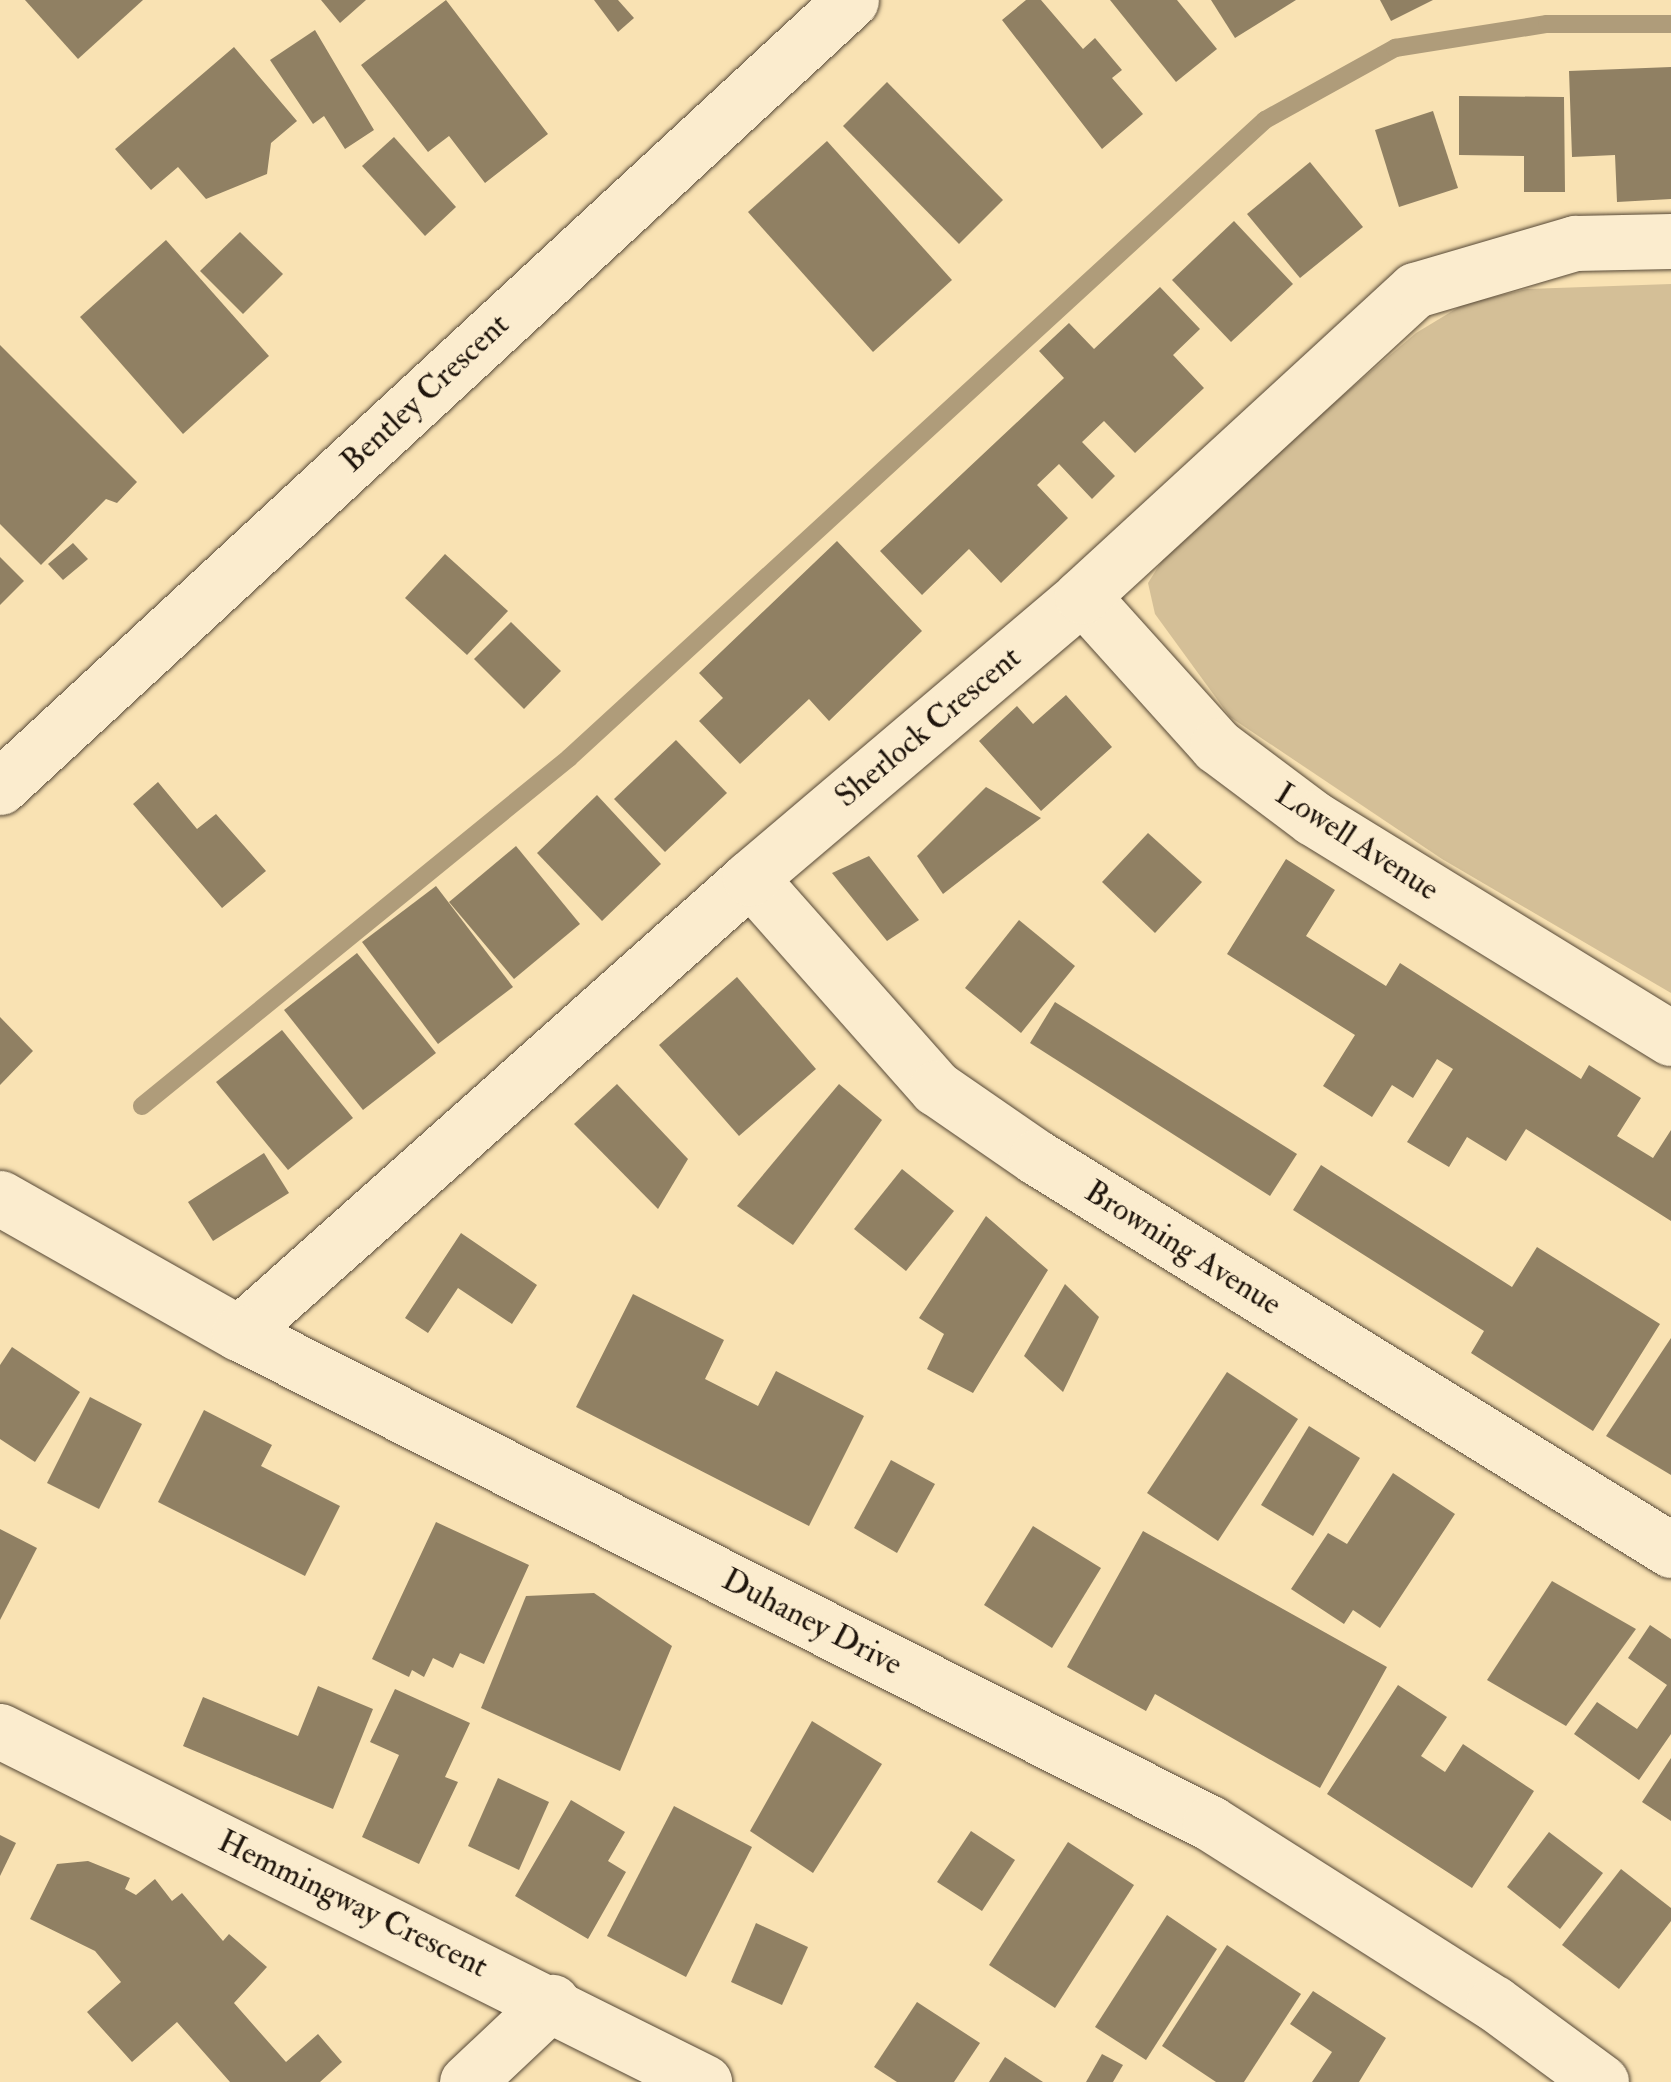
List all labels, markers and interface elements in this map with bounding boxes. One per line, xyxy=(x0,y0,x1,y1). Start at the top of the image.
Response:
street label: Bentley Crescent xyxy=(333,305,517,481)
street label: Sherlock Crescent xyxy=(827,638,1029,816)
street label: Lowell Avenue xyxy=(1268,775,1446,909)
street label: Browning Avenue xyxy=(1078,1172,1288,1324)
street label: Duhaney Drive xyxy=(716,1560,908,1684)
street label: Hemmingway Crescent xyxy=(212,1822,494,1986)

